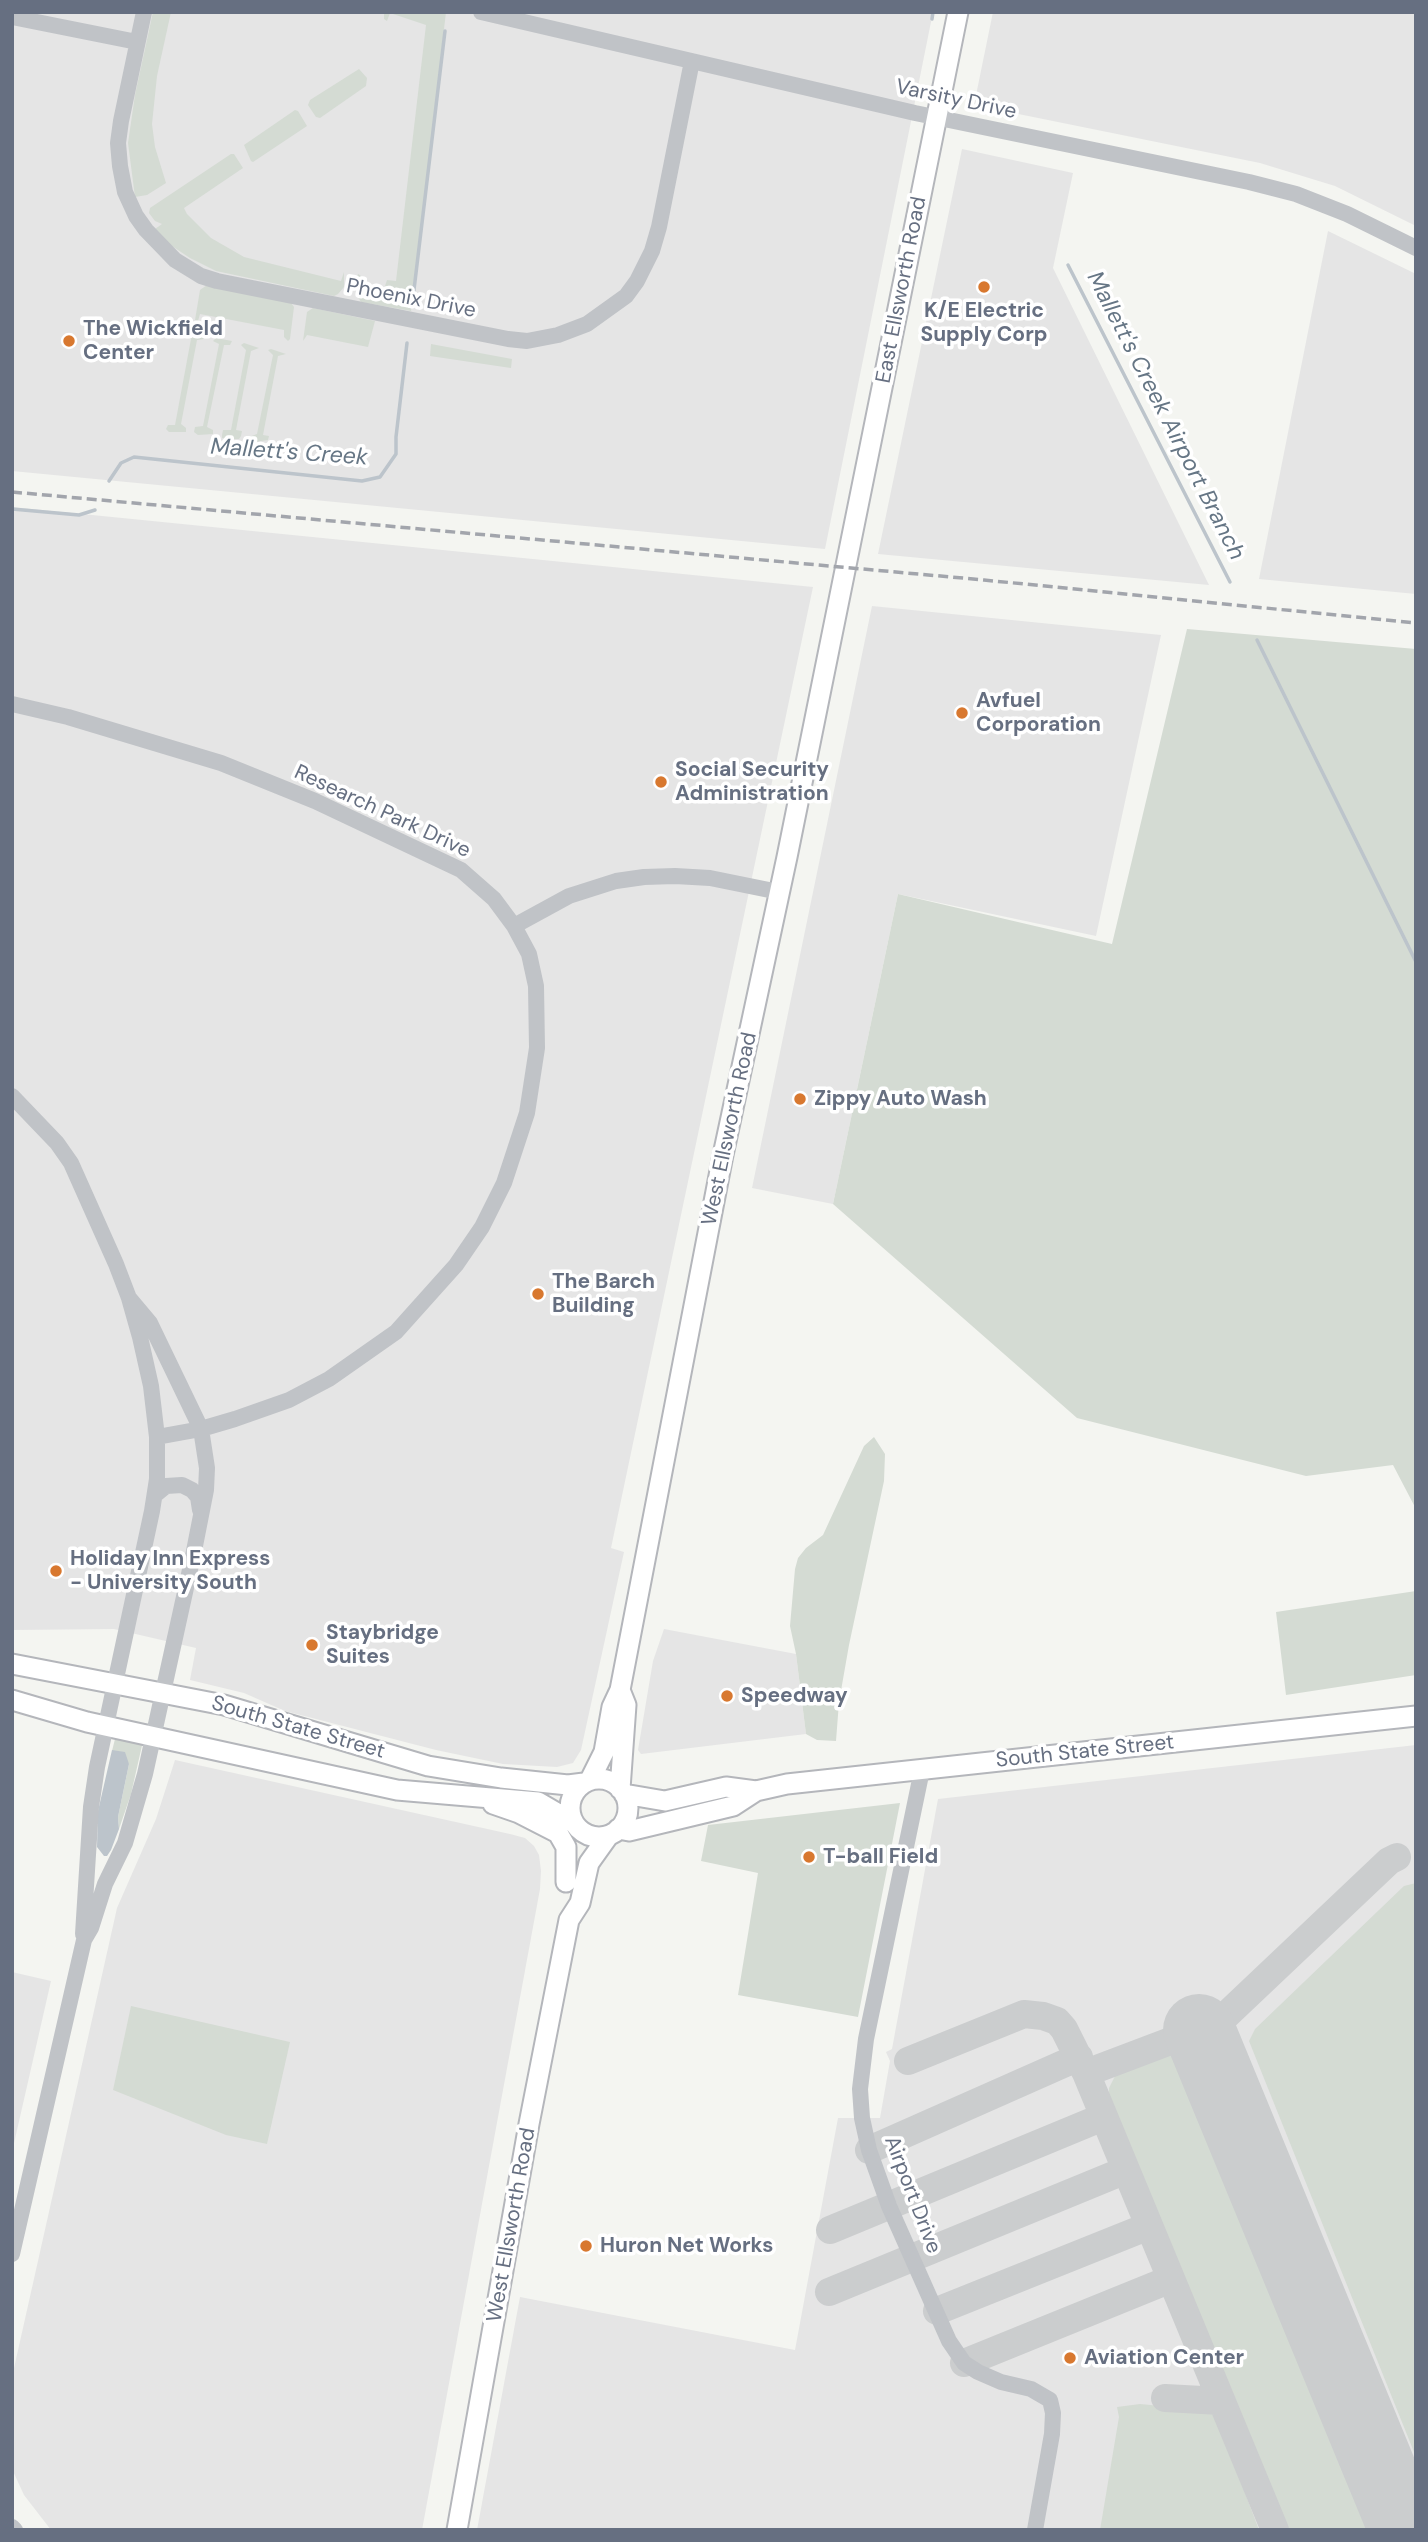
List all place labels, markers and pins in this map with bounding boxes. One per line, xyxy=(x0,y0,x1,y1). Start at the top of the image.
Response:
marker: K/E Electric Supply Corp xyxy=(976,279,992,295)
place label: K/E Electric Supply Corp xyxy=(920,298,1048,348)
place label: The Wickfield Center xyxy=(83,316,223,366)
marker: The Wickfield Center xyxy=(61,333,77,349)
place label: Avfuel Corporation xyxy=(976,688,1101,738)
marker: Avfuel Corporation xyxy=(954,705,970,721)
place label: Social Security Administration xyxy=(675,757,829,807)
marker: Social Security Administration xyxy=(653,774,669,790)
place label: Zippy Auto Wash xyxy=(814,1086,987,1112)
marker: Zippy Auto Wash xyxy=(792,1091,808,1107)
place label: The Barch Building xyxy=(552,1269,655,1319)
marker: The Barch Building xyxy=(530,1286,546,1302)
place label: Holiday Inn Express - University South xyxy=(70,1546,270,1596)
marker: Holiday Inn Express - University South xyxy=(48,1563,64,1579)
place label: Staybridge Suites xyxy=(326,1620,439,1670)
marker: Staybridge Suites xyxy=(304,1637,320,1653)
place label: Speedway xyxy=(741,1683,848,1709)
marker: Speedway xyxy=(719,1688,735,1704)
place label: T-ball Field xyxy=(823,1844,938,1870)
marker: T-ball Field xyxy=(801,1849,817,1865)
place label: Huron Net Works xyxy=(600,2233,773,2259)
marker: Huron Net Works xyxy=(578,2238,594,2254)
place label: Aviation Center xyxy=(1084,2345,1244,2371)
marker: Aviation Center xyxy=(1062,2350,1078,2366)

